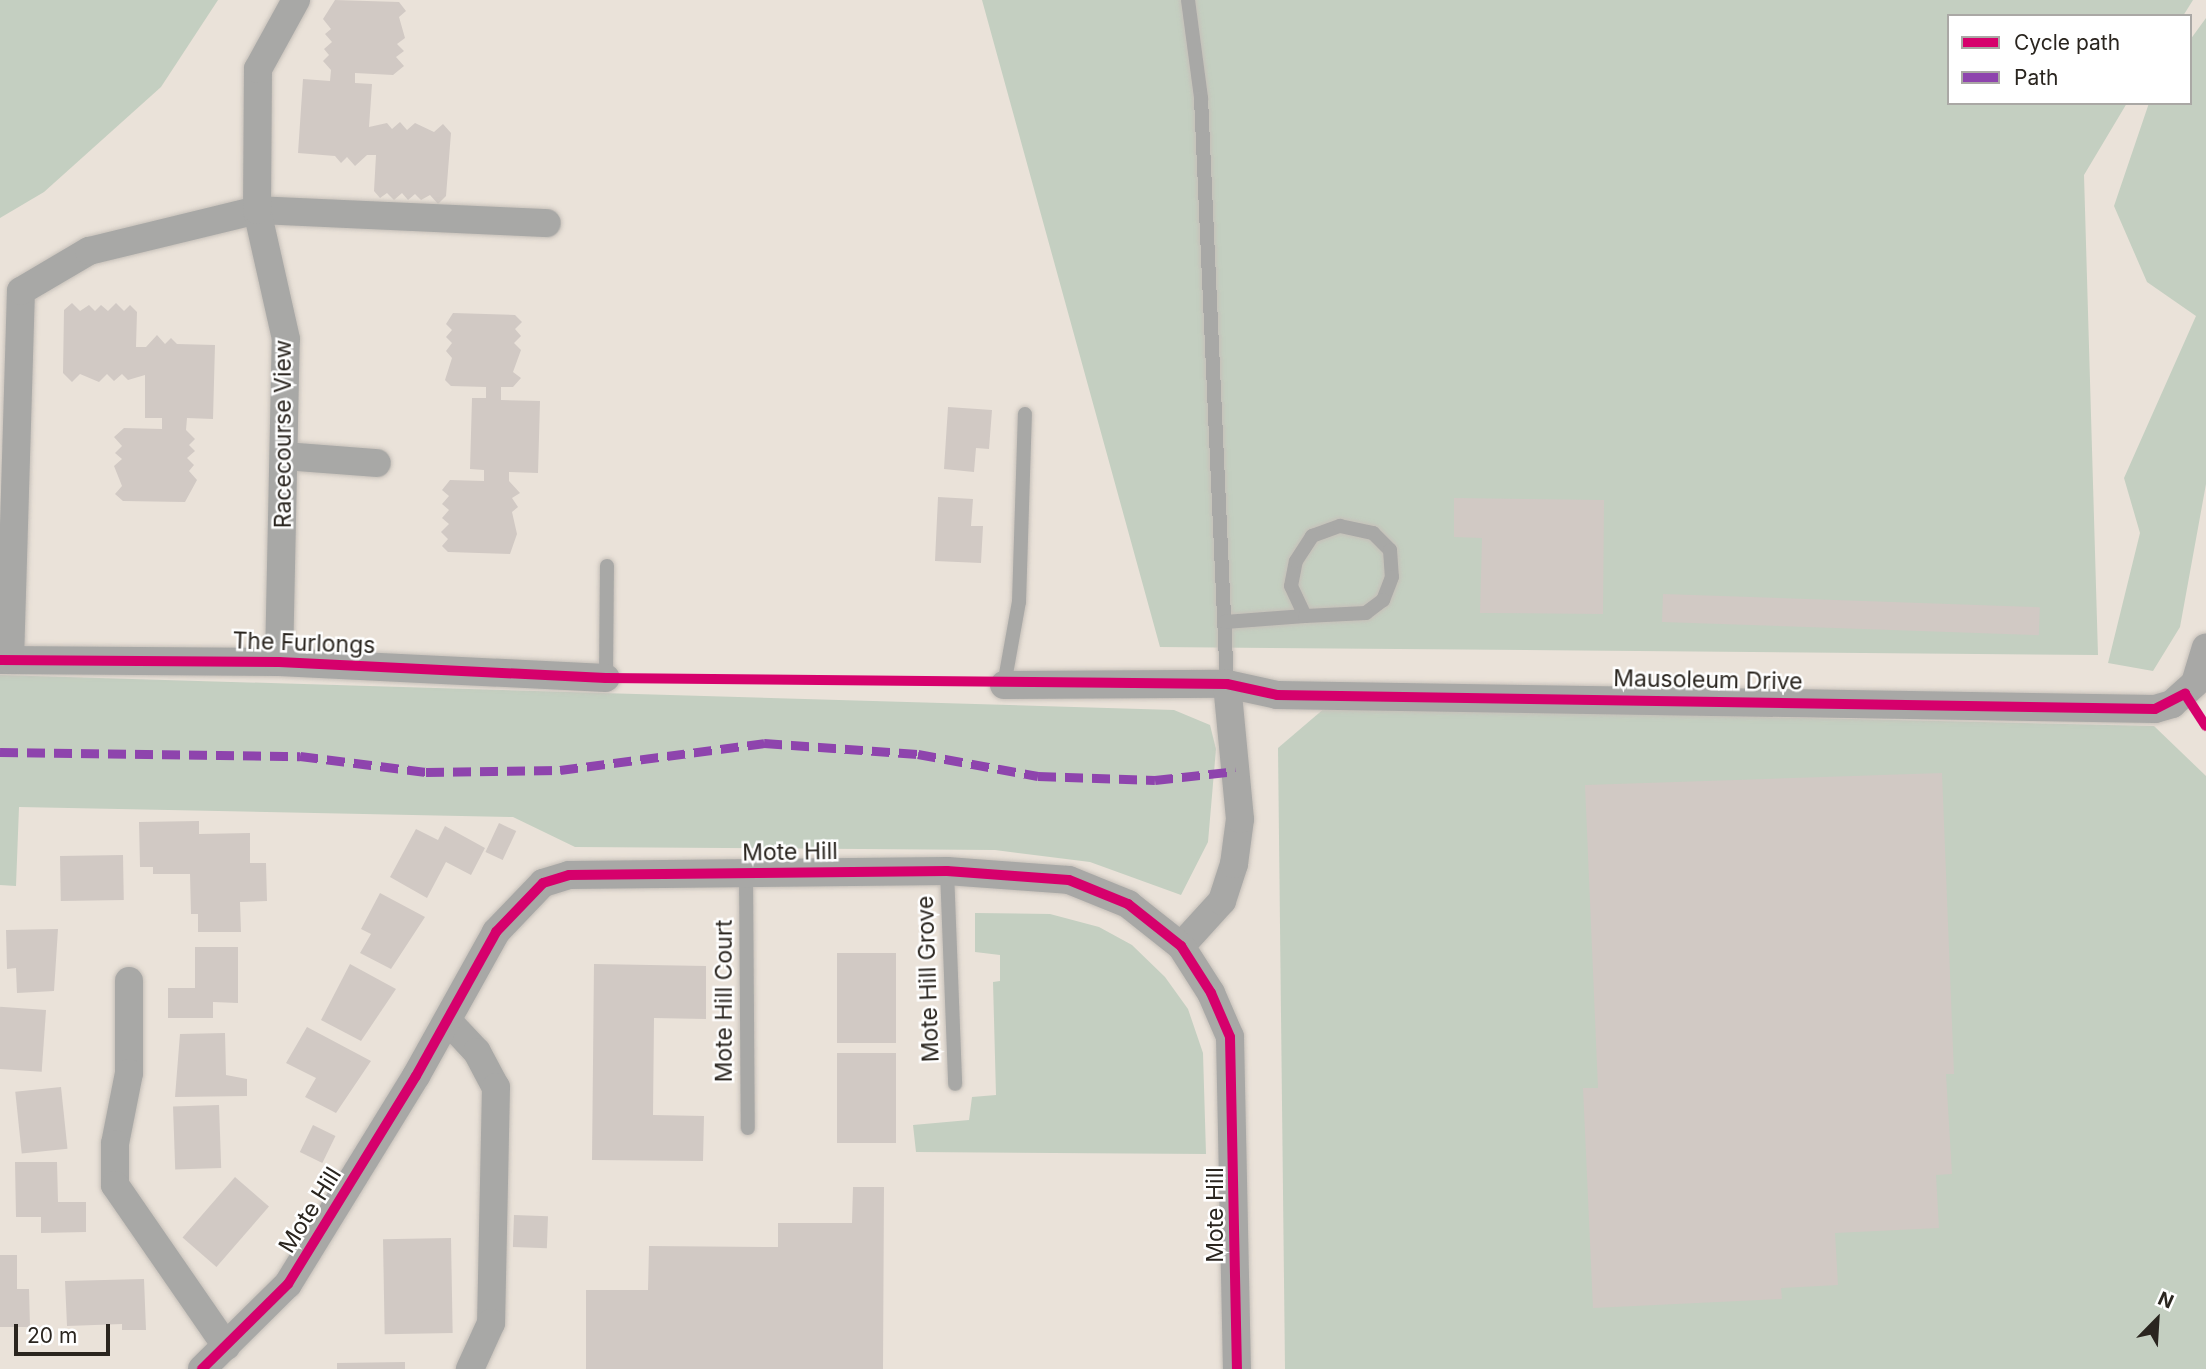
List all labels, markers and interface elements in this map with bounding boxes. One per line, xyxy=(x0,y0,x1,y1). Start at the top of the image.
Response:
legend xyxy=(1947,14,2192,105)
text: Cycle path xyxy=(2014,30,2120,55)
text: Path xyxy=(2014,65,2059,90)
street label: Racecourse View xyxy=(269,340,297,528)
street label: The Furlongs xyxy=(232,627,376,659)
street label: Mausoleum Drive xyxy=(1613,665,1803,695)
street label: Mote Hill xyxy=(742,837,838,867)
street label: Mote Hill Grove xyxy=(911,895,945,1063)
street label: Mote Hill Court xyxy=(710,920,738,1082)
street label: Mote Hill xyxy=(273,1162,347,1258)
street label: Mote Hill xyxy=(1201,1167,1229,1263)
north arrow xyxy=(2122,1285,2192,1355)
text: N xyxy=(2154,1287,2177,1314)
scale bar xyxy=(18,1310,114,1354)
text: 20 m xyxy=(27,1323,77,1348)

